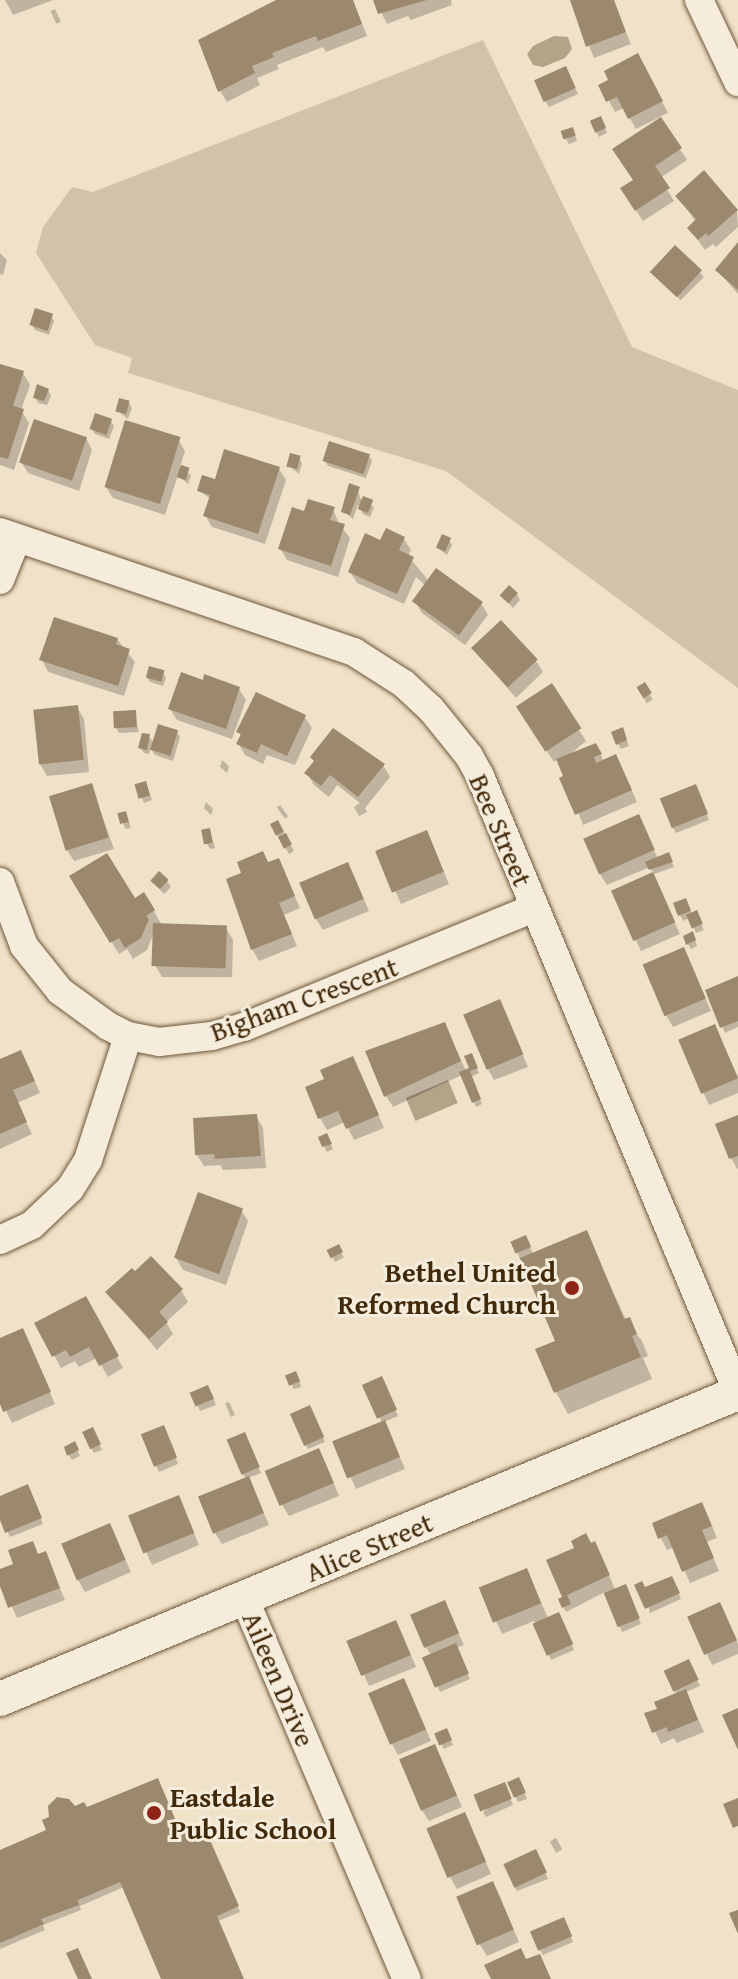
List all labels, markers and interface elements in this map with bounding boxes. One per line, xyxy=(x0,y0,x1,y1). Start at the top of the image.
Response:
street label: Bee Street xyxy=(462,769,540,891)
street label: Bigham Crescent xyxy=(206,949,402,1049)
place label: Bethel United Reformed Church xyxy=(337,1255,556,1321)
marker: Bethel United Reformed Church xyxy=(563,1279,581,1297)
street label: Alice Street xyxy=(300,1505,438,1589)
street label: Aileen Drive xyxy=(235,1606,323,1752)
place label: Eastdale Public School xyxy=(170,1780,336,1846)
marker: Eastdale Public School xyxy=(145,1804,163,1822)

